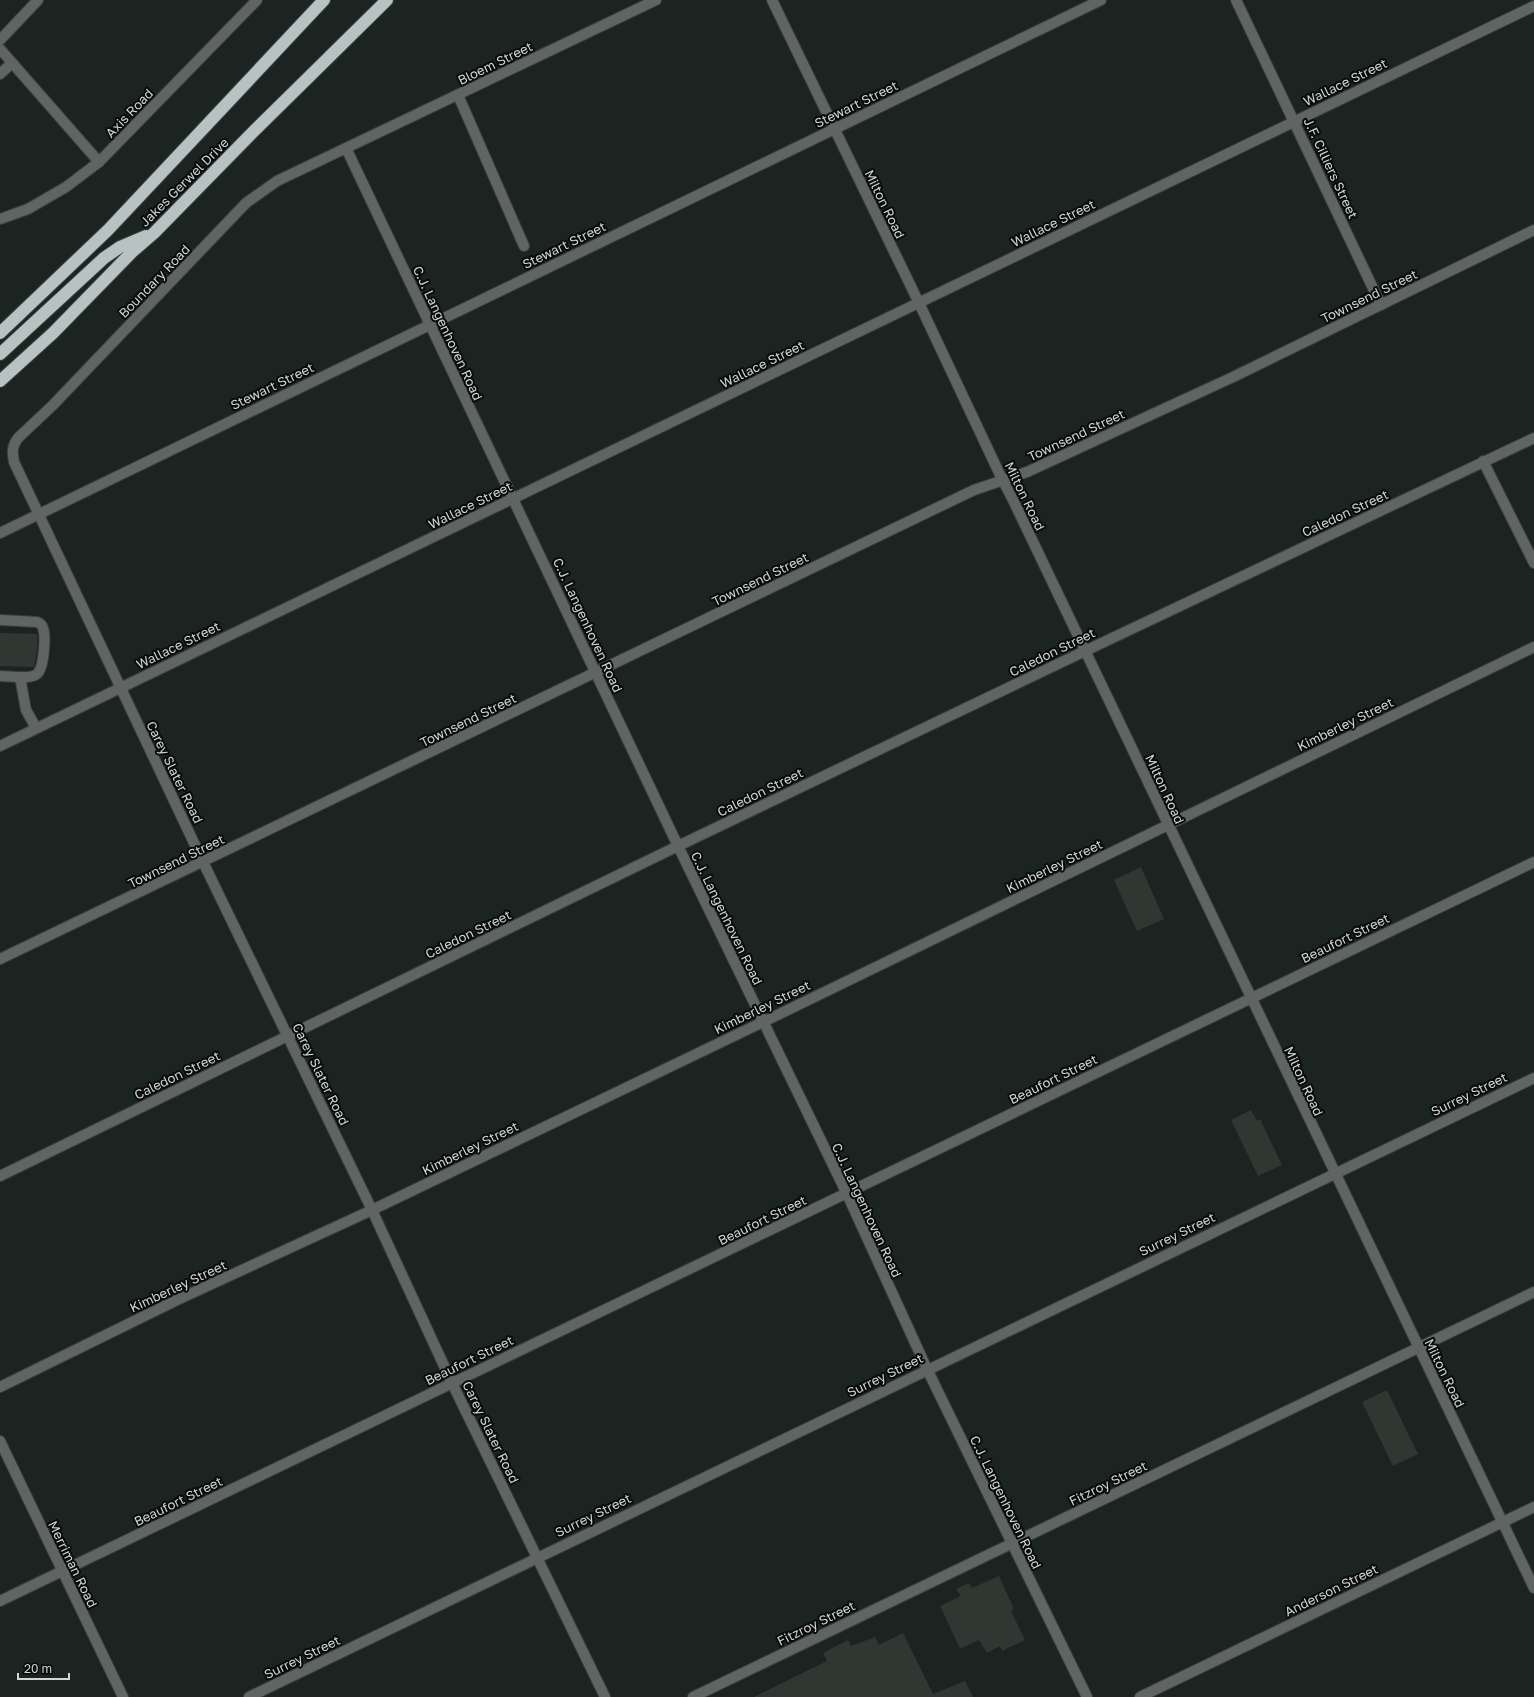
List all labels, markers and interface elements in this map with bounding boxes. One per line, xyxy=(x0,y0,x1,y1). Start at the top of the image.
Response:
street label: Bloem Street xyxy=(455,38,535,88)
street label: Wallace Street xyxy=(1300,55,1390,109)
street label: Stewart Street xyxy=(812,77,900,131)
street label: Axis Road xyxy=(102,85,156,141)
street label: J.F. Cilliers Street xyxy=(1301,115,1361,221)
street label: Jakes Gerwel Drive xyxy=(136,134,232,230)
street label: Milton Road xyxy=(861,167,909,241)
street label: Wallace Street xyxy=(1008,196,1098,250)
street label: Stewart Street xyxy=(520,218,608,272)
street label: Boundary Road xyxy=(115,241,193,321)
street label: C.J. Langenhoven Road xyxy=(410,263,486,403)
street label: Townsend Street xyxy=(1318,266,1420,326)
street label: Wallace Street xyxy=(717,337,807,391)
street label: Stewart Street xyxy=(228,359,316,413)
street label: Townsend Street xyxy=(1025,406,1127,464)
street label: Milton Road xyxy=(1001,459,1049,533)
street label: Wallace Street xyxy=(425,478,515,532)
street label: Caledon Street xyxy=(1299,486,1391,540)
street label: Townsend Street xyxy=(709,549,811,609)
street label: C.J. Langenhoven Road xyxy=(550,555,626,695)
street label: Wallace Street xyxy=(133,618,223,672)
street label: Caledon Street xyxy=(1007,624,1097,680)
street label: Townsend Street xyxy=(417,690,519,750)
street label: Kimberley Street xyxy=(1294,694,1396,754)
street label: Carey Slater Road xyxy=(143,718,207,826)
street label: Milton Road xyxy=(1142,752,1188,826)
street label: Caledon Street xyxy=(715,764,805,820)
street label: Townsend Street xyxy=(125,831,227,891)
street label: Kimberley Street xyxy=(1003,836,1105,896)
street label: C.J. Langenhoven Road xyxy=(688,849,766,987)
street label: Caledon Street xyxy=(423,906,513,962)
street label: Beaufort Street xyxy=(1298,910,1392,966)
street label: Kimberley Street xyxy=(711,977,813,1037)
street label: Carey Slater Road xyxy=(289,1020,353,1128)
street label: Milton Road xyxy=(1281,1044,1327,1118)
street label: Caledon Street xyxy=(132,1047,222,1103)
street label: Beaufort Street xyxy=(1006,1051,1100,1107)
street label: Surrey Street xyxy=(1428,1069,1510,1119)
street label: Kimberley Street xyxy=(419,1118,521,1178)
street label: C.J. Langenhoven Road xyxy=(829,1140,905,1280)
street label: Beaufort Street xyxy=(715,1192,809,1248)
street label: Surrey Street xyxy=(1136,1209,1218,1259)
street label: Kimberley Street xyxy=(127,1257,229,1315)
street label: Beaufort Street xyxy=(422,1332,516,1388)
street label: Milton Road xyxy=(1421,1336,1469,1410)
street label: Surrey Street xyxy=(844,1350,926,1400)
street label: Carey Slater Road xyxy=(459,1378,523,1486)
street label: C.J. Langenhoven Road xyxy=(967,1433,1045,1571)
street label: Fitzroy Street xyxy=(1066,1457,1150,1509)
street label: Beaufort Street xyxy=(131,1473,225,1529)
street label: Surrey Street xyxy=(552,1490,634,1540)
street label: Merriman Road xyxy=(45,1518,101,1610)
street label: Anderson Street xyxy=(1282,1561,1380,1619)
street label: Fitzroy Street xyxy=(774,1597,858,1649)
street label: Surrey Street xyxy=(261,1632,343,1682)
scale bar xyxy=(18,1655,69,1681)
text: 20 m xyxy=(24,1661,52,1676)

